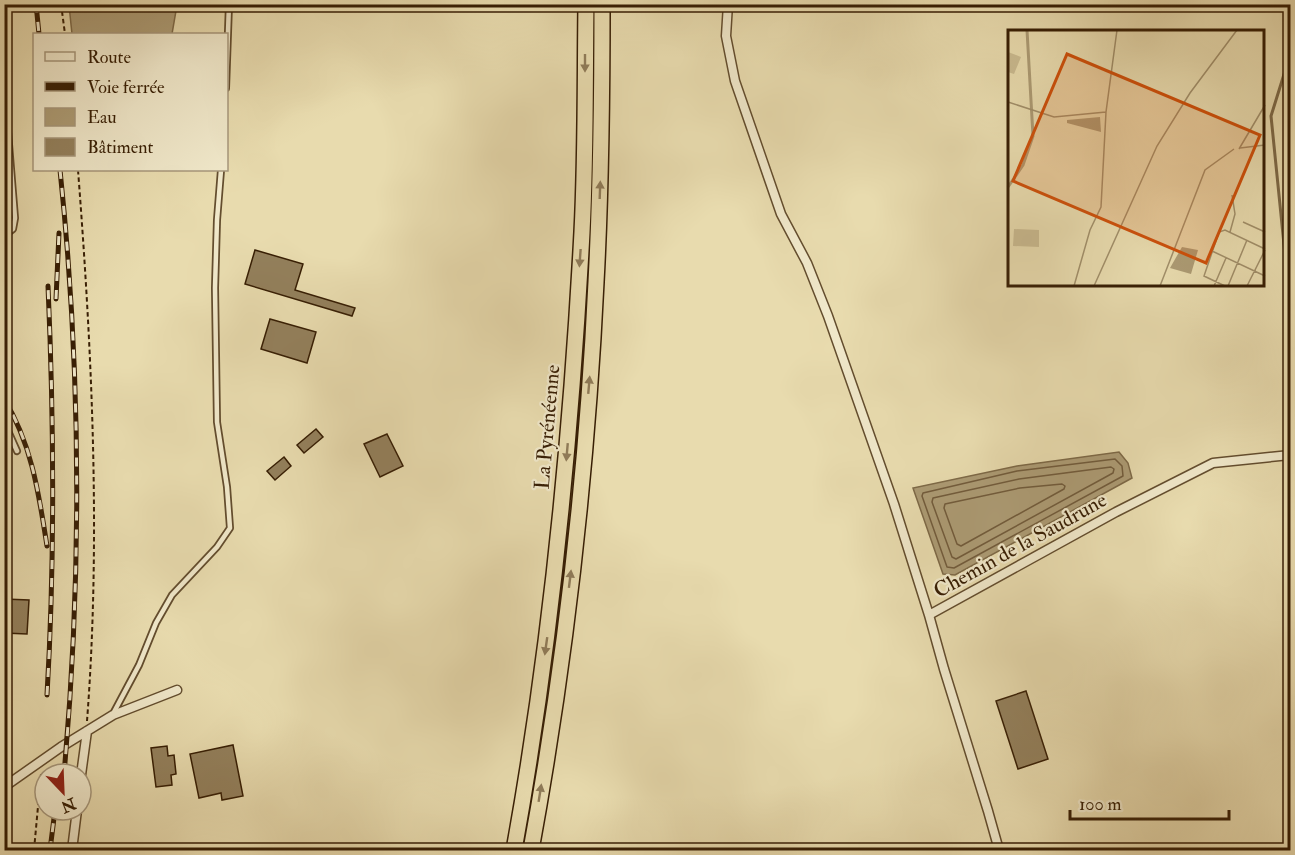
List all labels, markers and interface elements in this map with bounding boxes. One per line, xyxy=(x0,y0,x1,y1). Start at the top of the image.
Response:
inset map xyxy=(1008,30,1265,286)
legend xyxy=(33,33,228,171)
text: Route xyxy=(87,46,131,69)
one-way arrow xyxy=(580,53,590,72)
text: Voie ferrée xyxy=(87,76,165,99)
text: Eau xyxy=(87,106,117,129)
text: Bâtiment xyxy=(87,136,153,159)
one-way arrow xyxy=(595,181,604,200)
one-way arrow xyxy=(575,248,585,267)
street label: La Pyrénéenne xyxy=(529,363,566,491)
one-way arrow xyxy=(584,375,594,394)
one-way arrow xyxy=(562,443,572,462)
street label: Chemin de la Saudrune xyxy=(929,486,1112,604)
one-way arrow xyxy=(566,569,575,588)
one-way arrow xyxy=(541,637,550,656)
north arrow xyxy=(33,762,93,822)
one-way arrow xyxy=(536,783,545,802)
scale bar xyxy=(1070,783,1229,821)
text: N xyxy=(57,792,80,817)
text: 100 m xyxy=(1079,793,1122,816)

